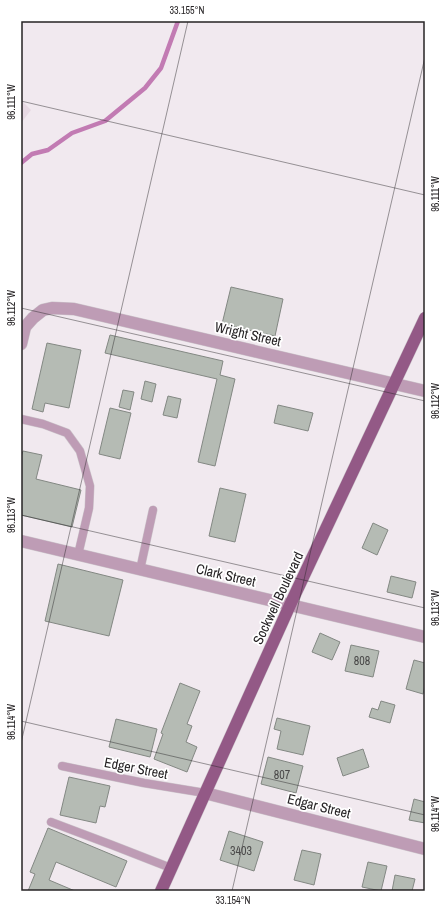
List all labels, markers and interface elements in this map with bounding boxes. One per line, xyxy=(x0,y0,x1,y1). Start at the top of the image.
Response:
text: 33.155°N xyxy=(170,4,205,17)
text: 96.111°W xyxy=(5,84,18,120)
text: 96.111°W xyxy=(429,176,442,212)
text: 96.112°W xyxy=(5,290,18,326)
street label: Wright Street xyxy=(213,318,283,350)
text: 96.112°W xyxy=(429,383,442,419)
text: 96.113°W xyxy=(5,497,18,533)
street label: Sockwell Boulevard xyxy=(249,549,307,647)
street label: Clark Street xyxy=(194,559,258,591)
text: 96.113°W xyxy=(429,590,442,626)
house number: 808 xyxy=(354,653,370,669)
text: 96.114°W xyxy=(5,704,18,740)
street label: Edger Street xyxy=(103,753,169,783)
house number: 807 xyxy=(274,767,291,783)
street label: Edgar Street xyxy=(286,789,352,823)
text: 96.114°W xyxy=(429,796,442,832)
house number: 3403 xyxy=(230,843,252,859)
text: 33.154°N xyxy=(216,894,251,907)

